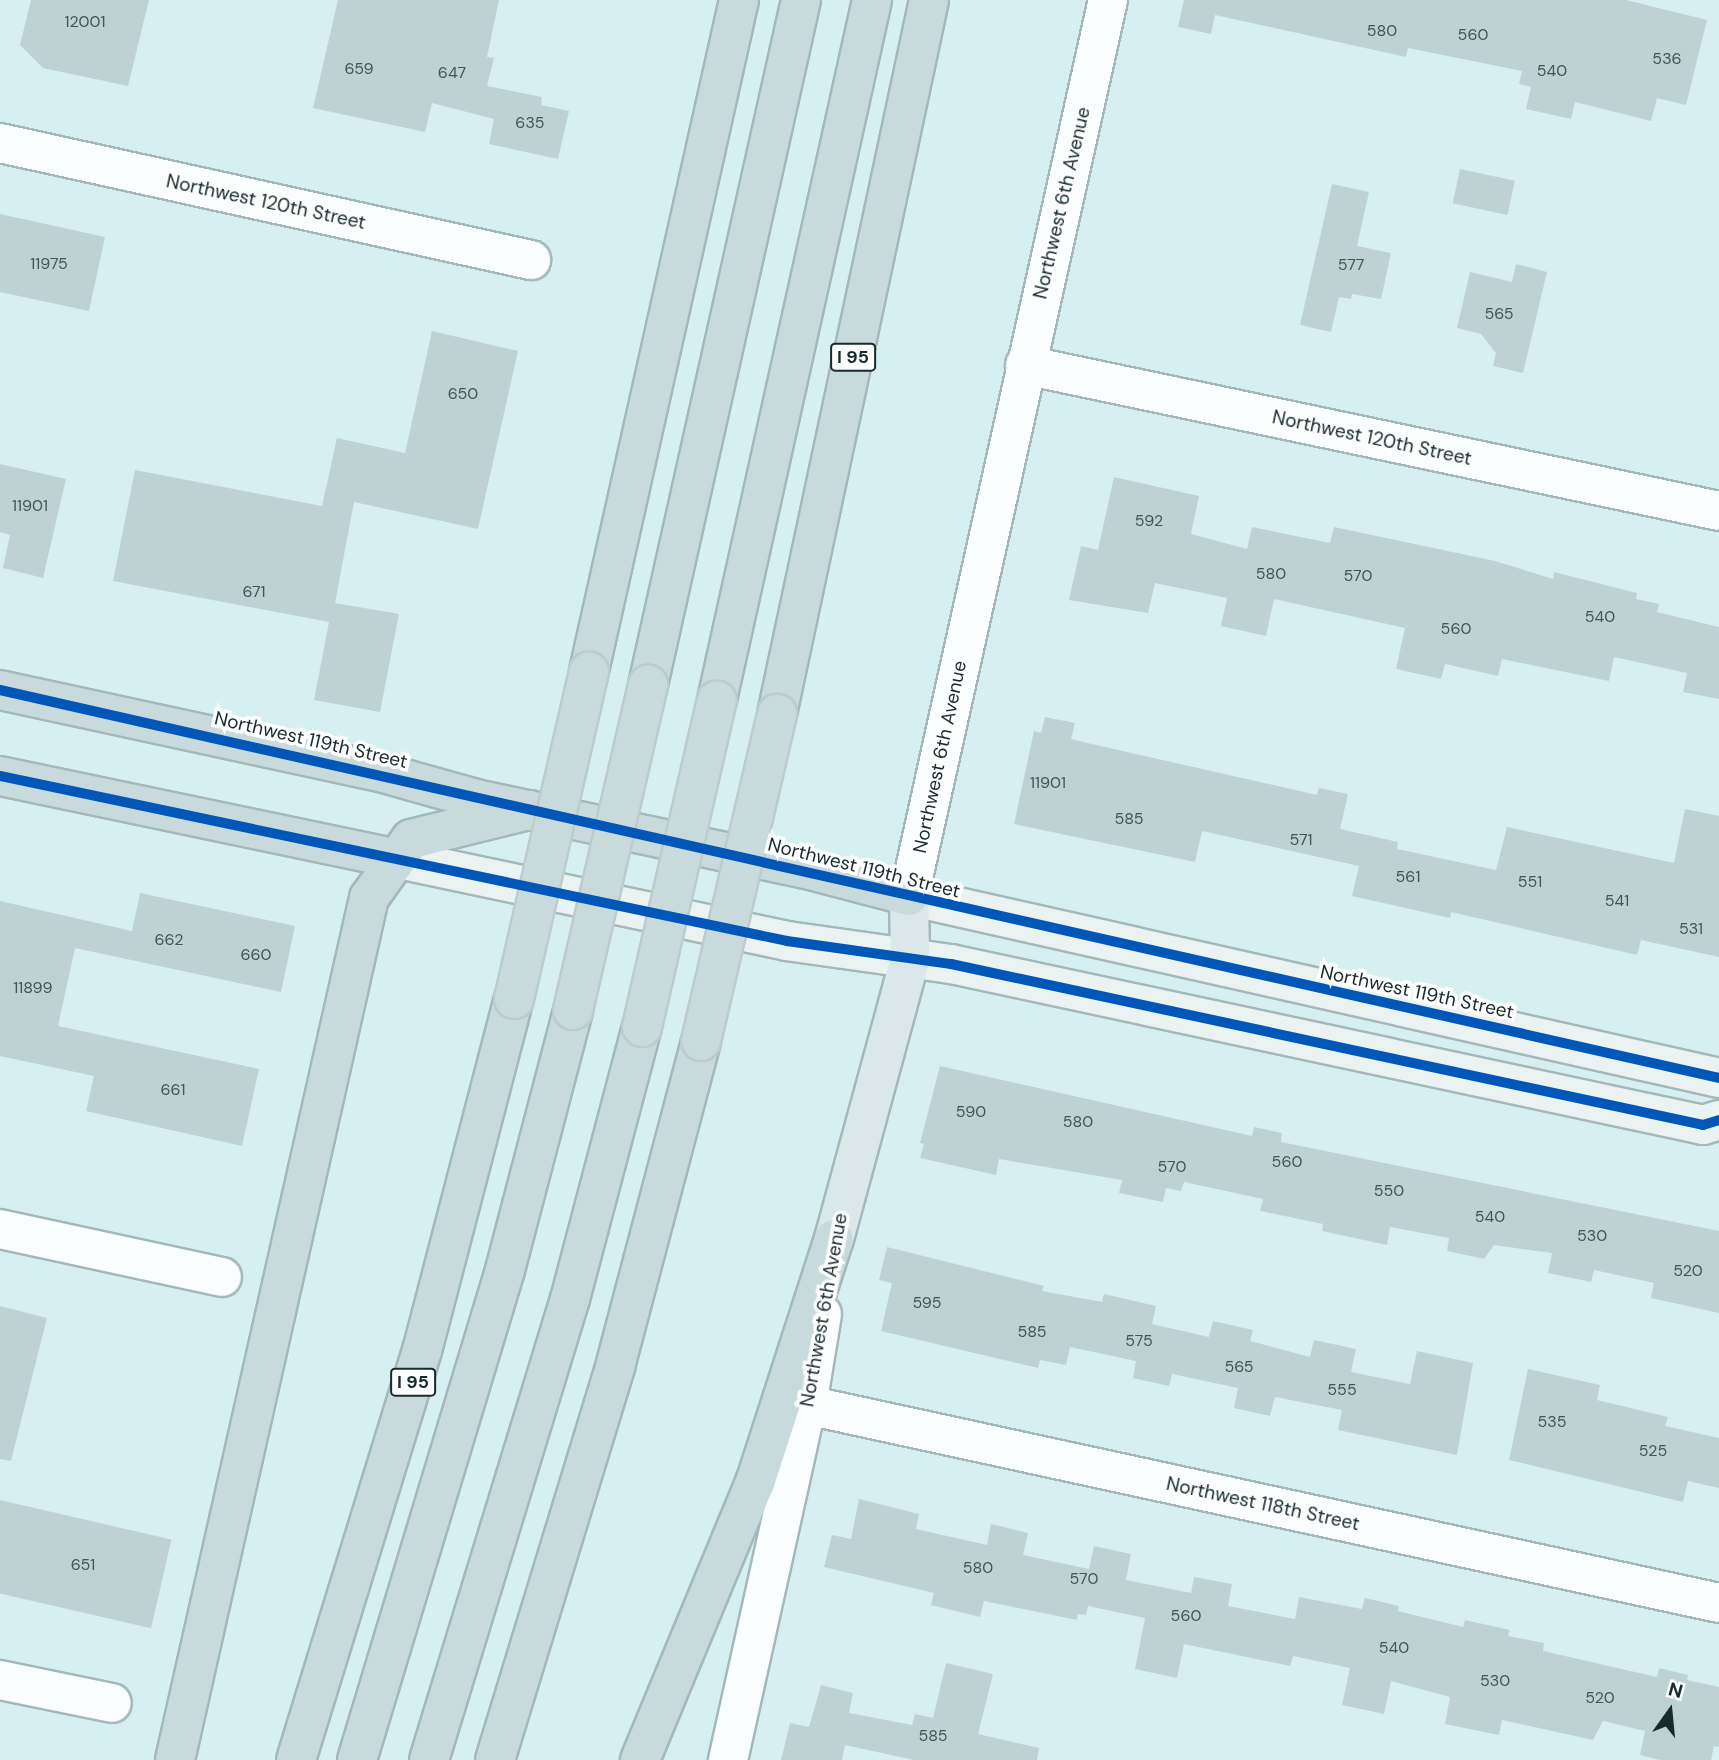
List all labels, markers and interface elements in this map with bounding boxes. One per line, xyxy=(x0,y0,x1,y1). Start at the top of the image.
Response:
house number: 12001 xyxy=(65,12,105,32)
house number: 580 xyxy=(1367,21,1397,41)
house number: 560 xyxy=(1458,25,1488,45)
house number: 536 xyxy=(1652,49,1682,69)
house number: 659 xyxy=(344,59,374,79)
house number: 540 xyxy=(1537,61,1567,81)
house number: 647 xyxy=(438,63,466,83)
street label: Northwest 6th Avenue xyxy=(1029,105,1095,301)
house number: 635 xyxy=(515,113,545,133)
street label: Northwest 120th Street xyxy=(164,170,368,234)
house number: 11975 xyxy=(30,254,68,274)
house number: 577 xyxy=(1338,255,1364,275)
house number: 565 xyxy=(1484,304,1514,324)
road number: I 95 xyxy=(828,342,878,372)
house number: 650 xyxy=(448,384,478,404)
street label: Northwest 120th Street xyxy=(1270,406,1474,470)
house number: 11901 xyxy=(12,496,48,516)
house number: 592 xyxy=(1135,511,1163,531)
house number: 580 xyxy=(1256,564,1286,584)
house number: 570 xyxy=(1344,566,1372,586)
house number: 671 xyxy=(242,582,266,602)
house number: 540 xyxy=(1585,607,1615,627)
house number: 560 xyxy=(1441,619,1471,639)
street label: Northwest 6th Avenue xyxy=(908,659,972,855)
street label: Northwest 119th Street xyxy=(212,707,410,773)
house number: 11901 xyxy=(1030,773,1066,793)
house number: 585 xyxy=(1114,809,1144,829)
house number: 571 xyxy=(1289,830,1313,850)
street label: Northwest 119th Street xyxy=(765,833,963,903)
house number: 561 xyxy=(1396,867,1420,887)
house number: 551 xyxy=(1518,872,1542,892)
house number: 541 xyxy=(1605,891,1629,911)
house number: 531 xyxy=(1679,919,1703,939)
house number: 662 xyxy=(155,930,183,950)
house number: 660 xyxy=(240,945,272,965)
street label: Northwest 119th Street xyxy=(1318,960,1516,1024)
house number: 11899 xyxy=(13,978,53,998)
house number: 661 xyxy=(160,1080,186,1100)
house number: 590 xyxy=(956,1102,986,1122)
house number: 580 xyxy=(1063,1112,1093,1132)
house number: 560 xyxy=(1272,1152,1302,1172)
house number: 570 xyxy=(1158,1157,1186,1177)
house number: 550 xyxy=(1374,1181,1404,1201)
house number: 540 xyxy=(1475,1207,1505,1227)
street label: Northwest 6th Avenue xyxy=(796,1211,852,1409)
house number: 530 xyxy=(1577,1226,1607,1246)
house number: 520 xyxy=(1673,1261,1703,1281)
house number: 595 xyxy=(912,1293,942,1313)
house number: 585 xyxy=(1017,1322,1047,1342)
house number: 575 xyxy=(1125,1331,1153,1351)
house number: 565 xyxy=(1224,1357,1254,1377)
road number: I 95 xyxy=(388,1367,438,1396)
house number: 555 xyxy=(1327,1380,1357,1400)
house number: 535 xyxy=(1538,1412,1566,1432)
house number: 525 xyxy=(1639,1441,1667,1461)
street label: Northwest 118th Street xyxy=(1164,1472,1362,1536)
house number: 651 xyxy=(71,1555,95,1575)
house number: 580 xyxy=(963,1558,993,1578)
house number: 570 xyxy=(1070,1569,1098,1589)
house number: 560 xyxy=(1171,1606,1201,1626)
house number: 540 xyxy=(1379,1638,1409,1658)
house number: 530 xyxy=(1480,1671,1510,1691)
north arrow xyxy=(1635,1676,1705,1746)
text: N xyxy=(1666,1676,1685,1704)
house number: 520 xyxy=(1585,1688,1615,1708)
house number: 585 xyxy=(918,1726,948,1746)

